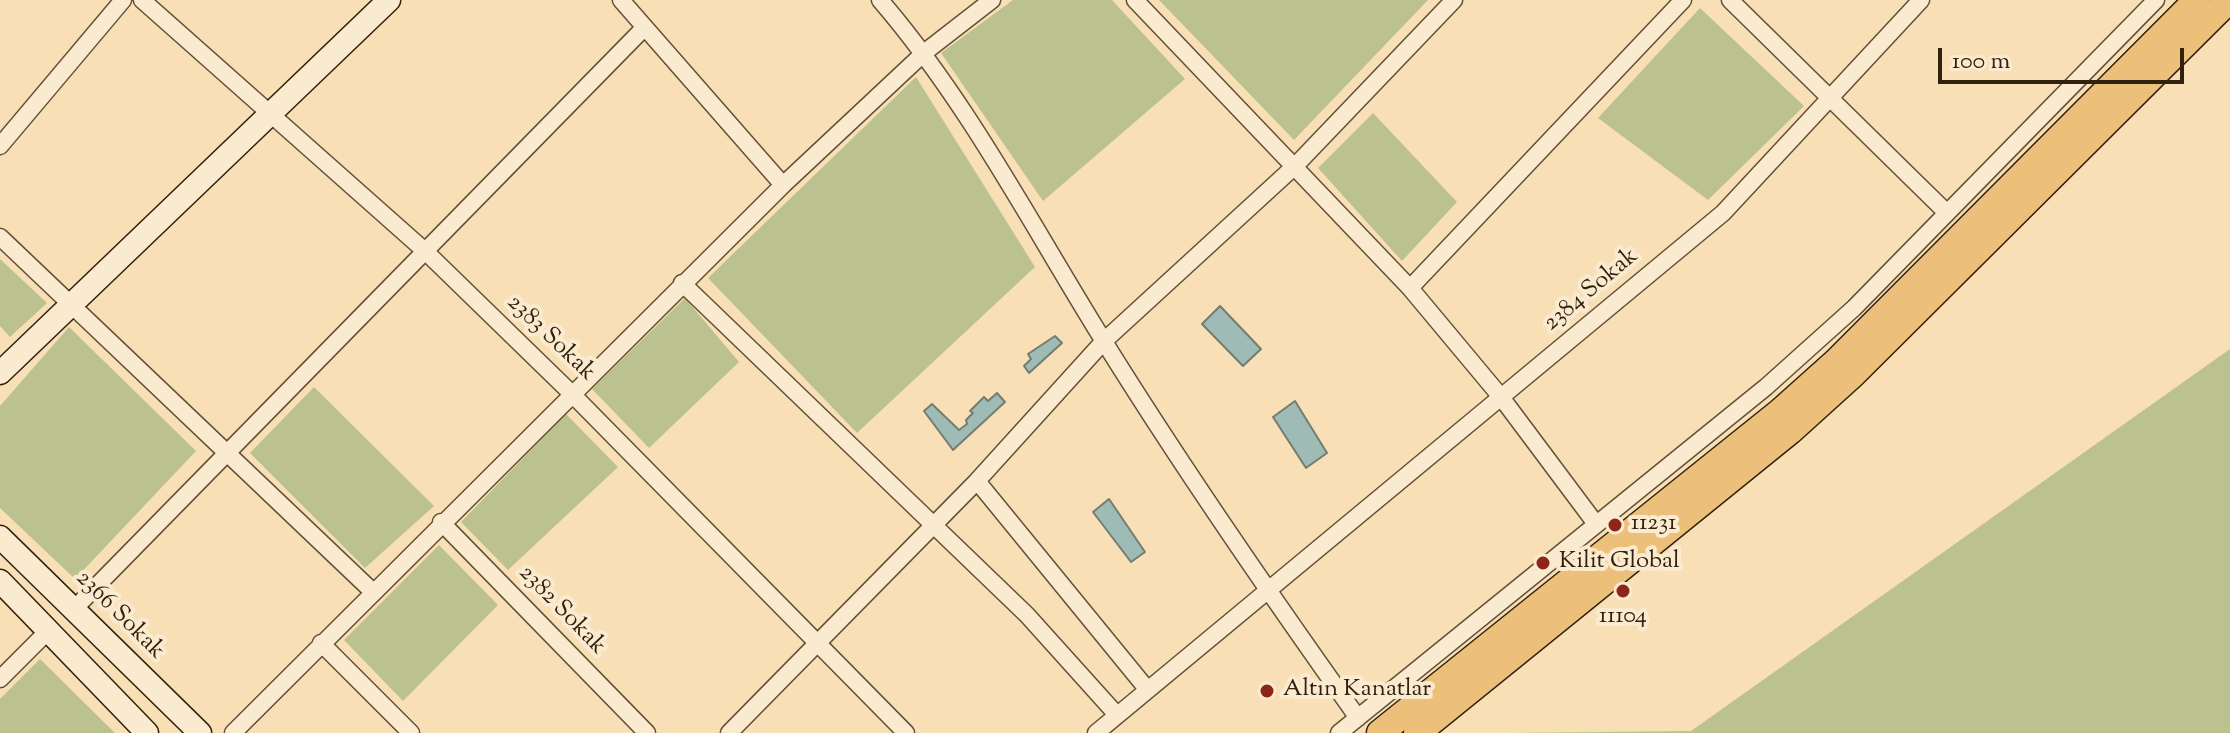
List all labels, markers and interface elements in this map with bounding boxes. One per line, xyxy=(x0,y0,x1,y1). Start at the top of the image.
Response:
scale bar xyxy=(1942,32,2188,82)
text: 100 m xyxy=(1952,45,2010,79)
street label: 2384 Sokak xyxy=(1539,243,1645,339)
street label: 2383 Sokak xyxy=(500,290,600,388)
place label: 11231 xyxy=(1631,511,1676,539)
marker: 11231 xyxy=(1606,516,1624,534)
place label: Kilit Global xyxy=(1559,549,1680,577)
marker: Kilit Global xyxy=(1534,554,1552,572)
street label: 2382 Sokak xyxy=(511,560,611,662)
street label: 2366 Sokak xyxy=(68,565,170,667)
marker: 11104 xyxy=(1614,582,1632,600)
place label: 11104 xyxy=(1599,604,1647,632)
place label: Altın Kanatlar xyxy=(1283,677,1431,705)
marker: Altın Kanatlar xyxy=(1258,682,1276,700)

